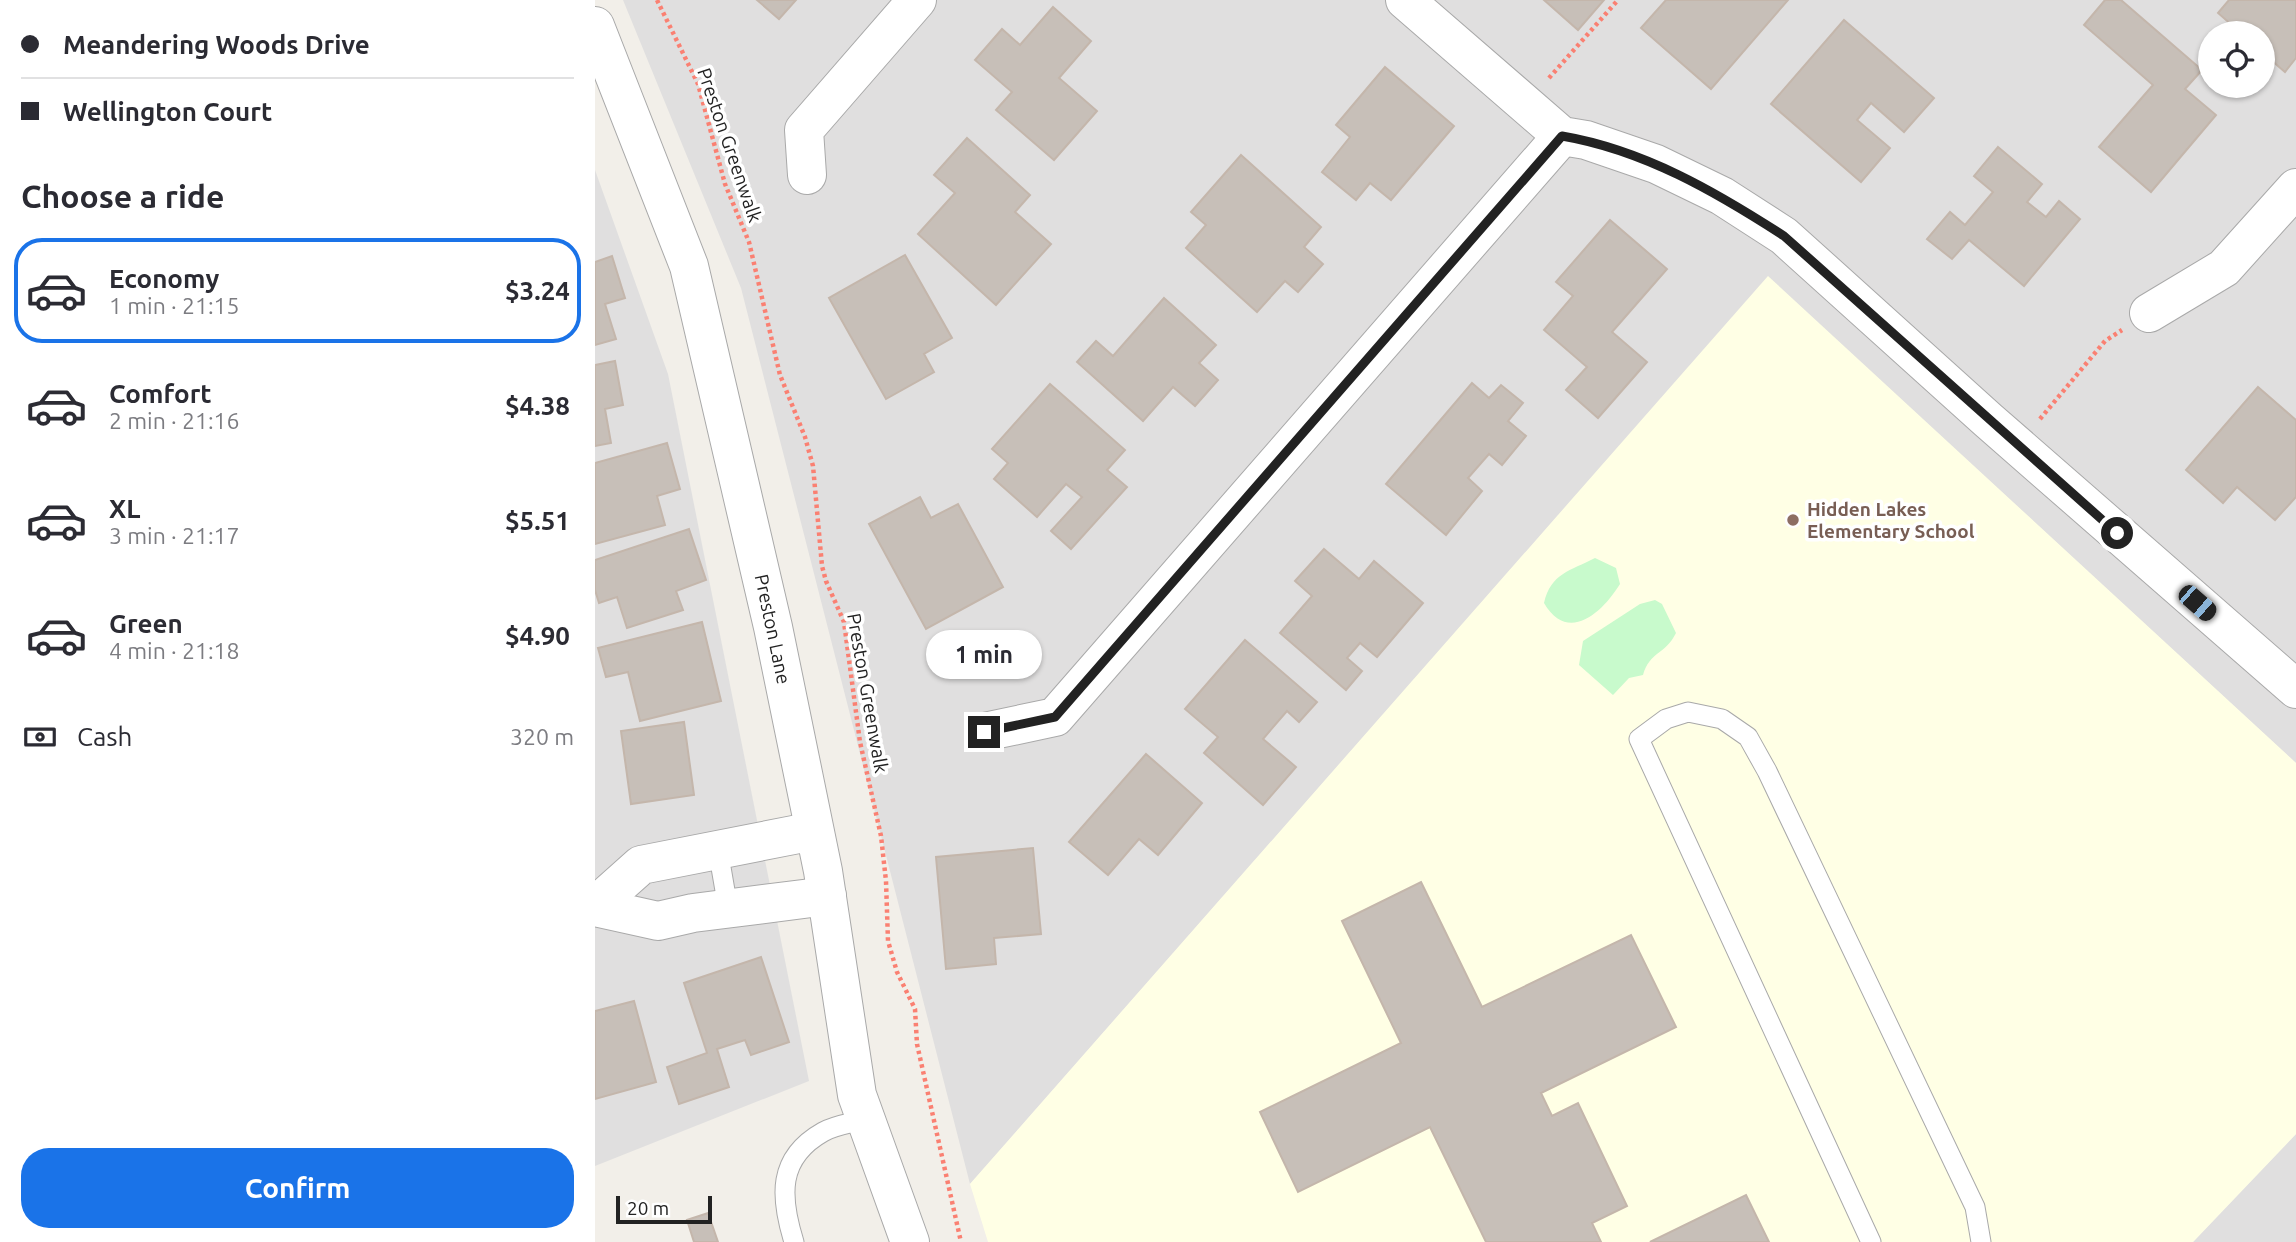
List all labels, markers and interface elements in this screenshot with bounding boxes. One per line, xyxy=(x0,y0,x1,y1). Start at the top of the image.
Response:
map controls xyxy=(2198,21,2275,98)
button: locate xyxy=(2198,21,2275,98)
text: Meandering Woods Drive xyxy=(63,30,370,59)
street label: Preston Greenwalk xyxy=(693,65,767,225)
text: Wellington Court xyxy=(63,97,272,126)
text: Choose a ride xyxy=(21,178,224,214)
icon: car xyxy=(25,259,88,322)
text: Economy xyxy=(109,264,219,293)
text: $3.24 xyxy=(505,276,570,305)
text: 1 min · 21:15 xyxy=(109,293,240,318)
icon: car xyxy=(25,374,88,437)
text: Comfort xyxy=(109,379,212,408)
text: $4.38 xyxy=(505,391,570,420)
text: 2 min · 21:16 xyxy=(109,408,240,433)
icon: car xyxy=(25,489,88,552)
text: XL xyxy=(109,494,140,523)
place label: Hidden Lakes Elementary School xyxy=(1807,498,1975,542)
text: $5.51 xyxy=(505,506,570,535)
marker: Hidden Lakes Elementary School xyxy=(1785,512,1801,528)
route start xyxy=(2101,517,2133,549)
text: 3 min · 21:17 xyxy=(109,523,240,548)
street label: Preston Lane xyxy=(751,572,795,686)
car xyxy=(2175,581,2220,625)
icon: car xyxy=(25,604,88,667)
text: Green xyxy=(109,609,183,638)
street label: Preston Greenwalk xyxy=(843,611,893,775)
text: $4.90 xyxy=(505,621,570,650)
callout: 1 min xyxy=(926,630,1042,680)
text: 4 min · 21:18 xyxy=(109,638,240,663)
text: 1 min xyxy=(955,642,1013,667)
route end xyxy=(968,716,1000,748)
icon: cash xyxy=(21,718,59,756)
text: Cash xyxy=(77,722,132,751)
text: 320 m xyxy=(510,724,574,749)
button: Confirm xyxy=(21,1148,574,1228)
scale bar xyxy=(616,1193,712,1225)
text: 20 m xyxy=(627,1197,669,1219)

